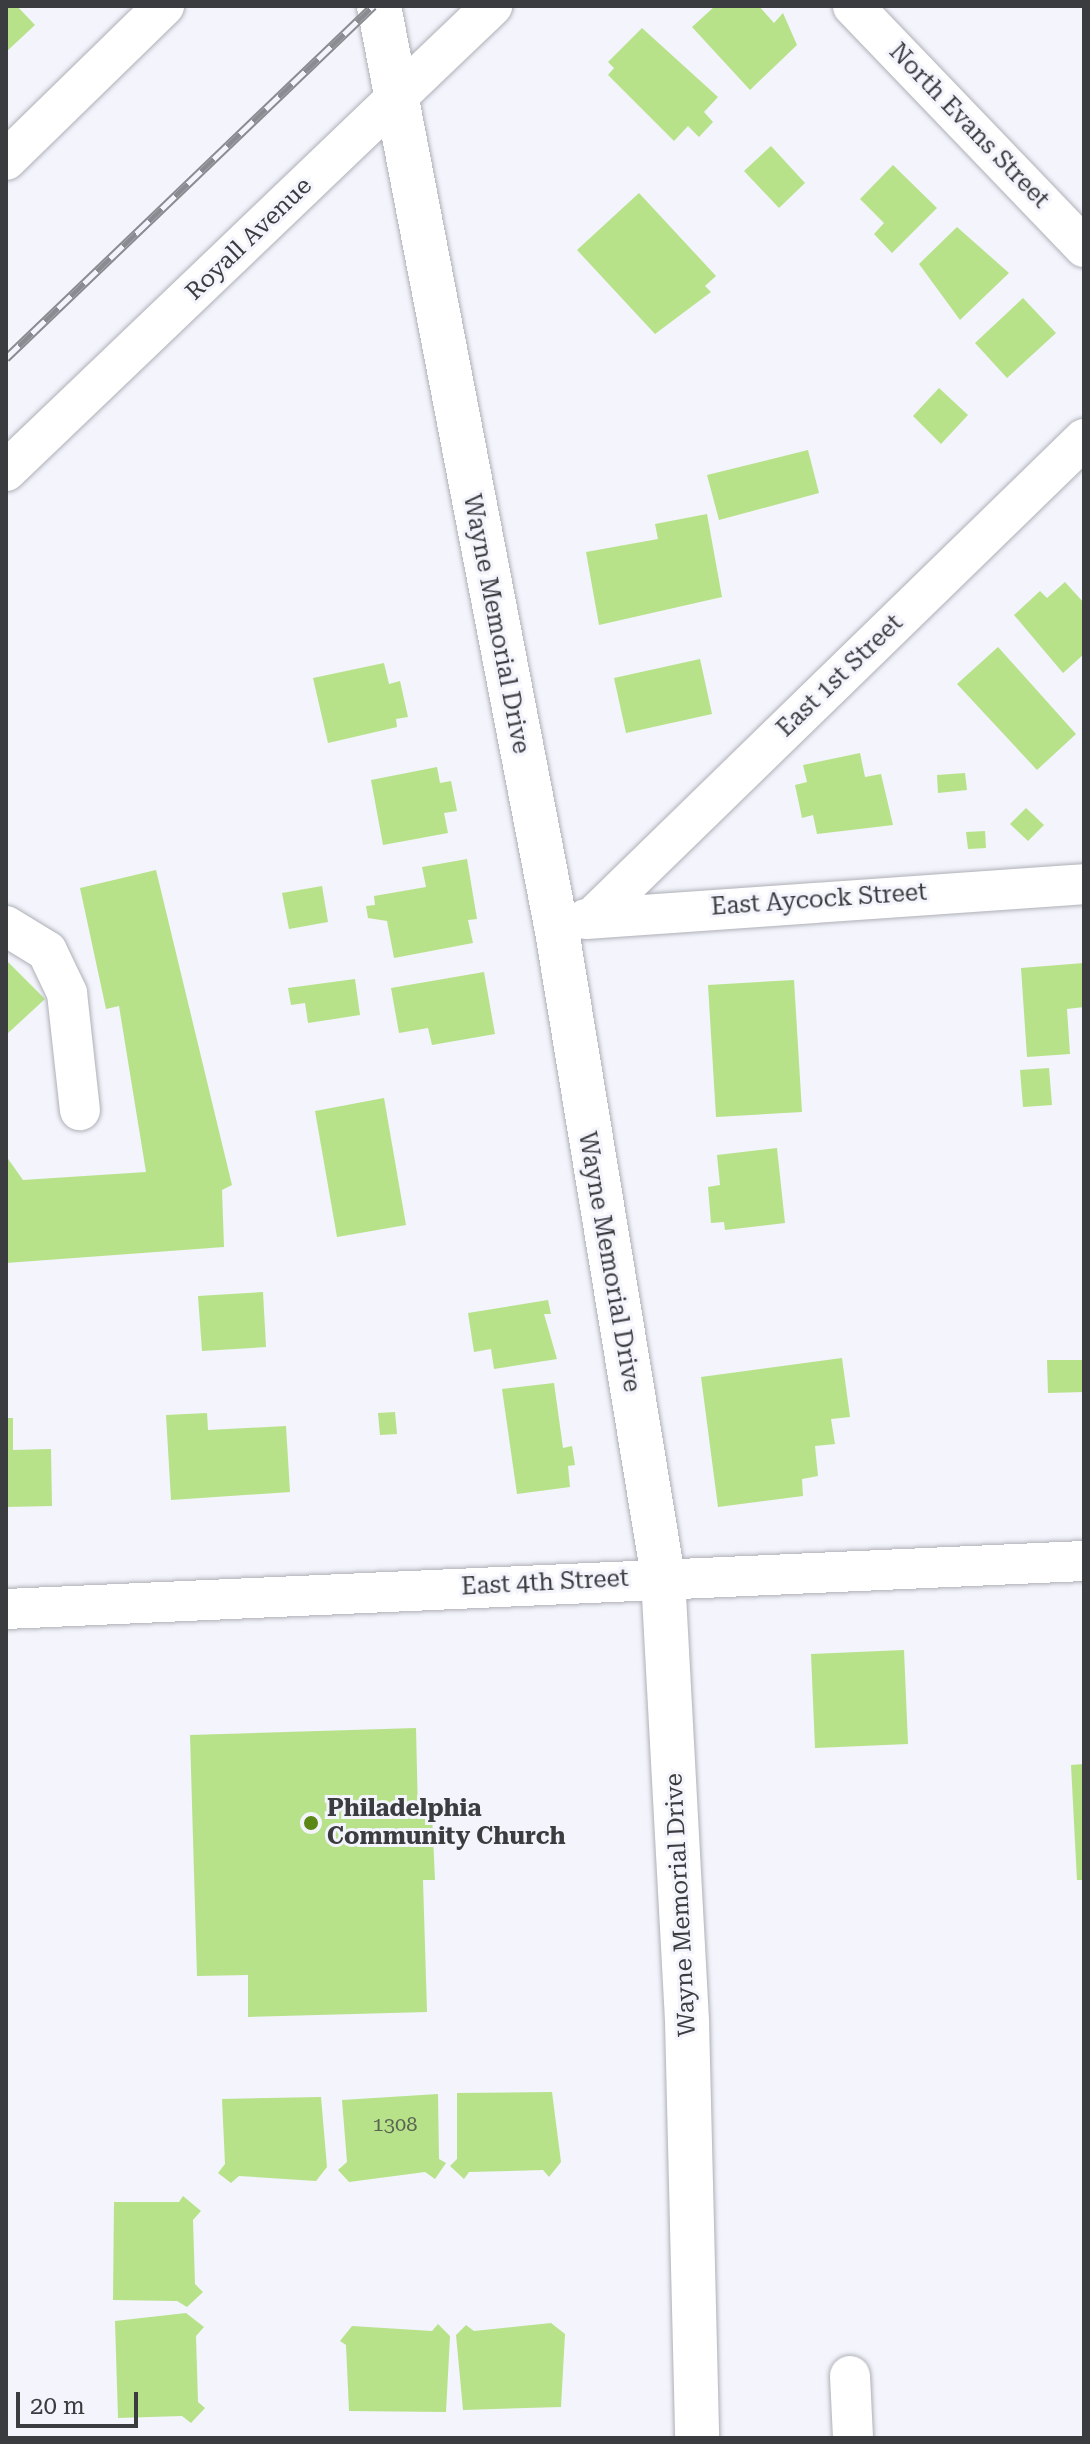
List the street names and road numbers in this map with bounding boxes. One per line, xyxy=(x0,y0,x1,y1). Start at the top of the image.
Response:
street label: North Evans Street xyxy=(883,38,1055,214)
street label: Royall Avenue xyxy=(180,172,318,306)
street label: Wayne Memorial Drive xyxy=(457,492,535,756)
street label: East 1st Street xyxy=(771,609,909,743)
street label: East Aycock Street xyxy=(710,878,928,922)
street label: Wayne Memorial Drive xyxy=(572,1130,646,1394)
street label: East 4th Street xyxy=(460,1564,630,1602)
street label: Wayne Memorial Drive xyxy=(660,1773,702,2037)

